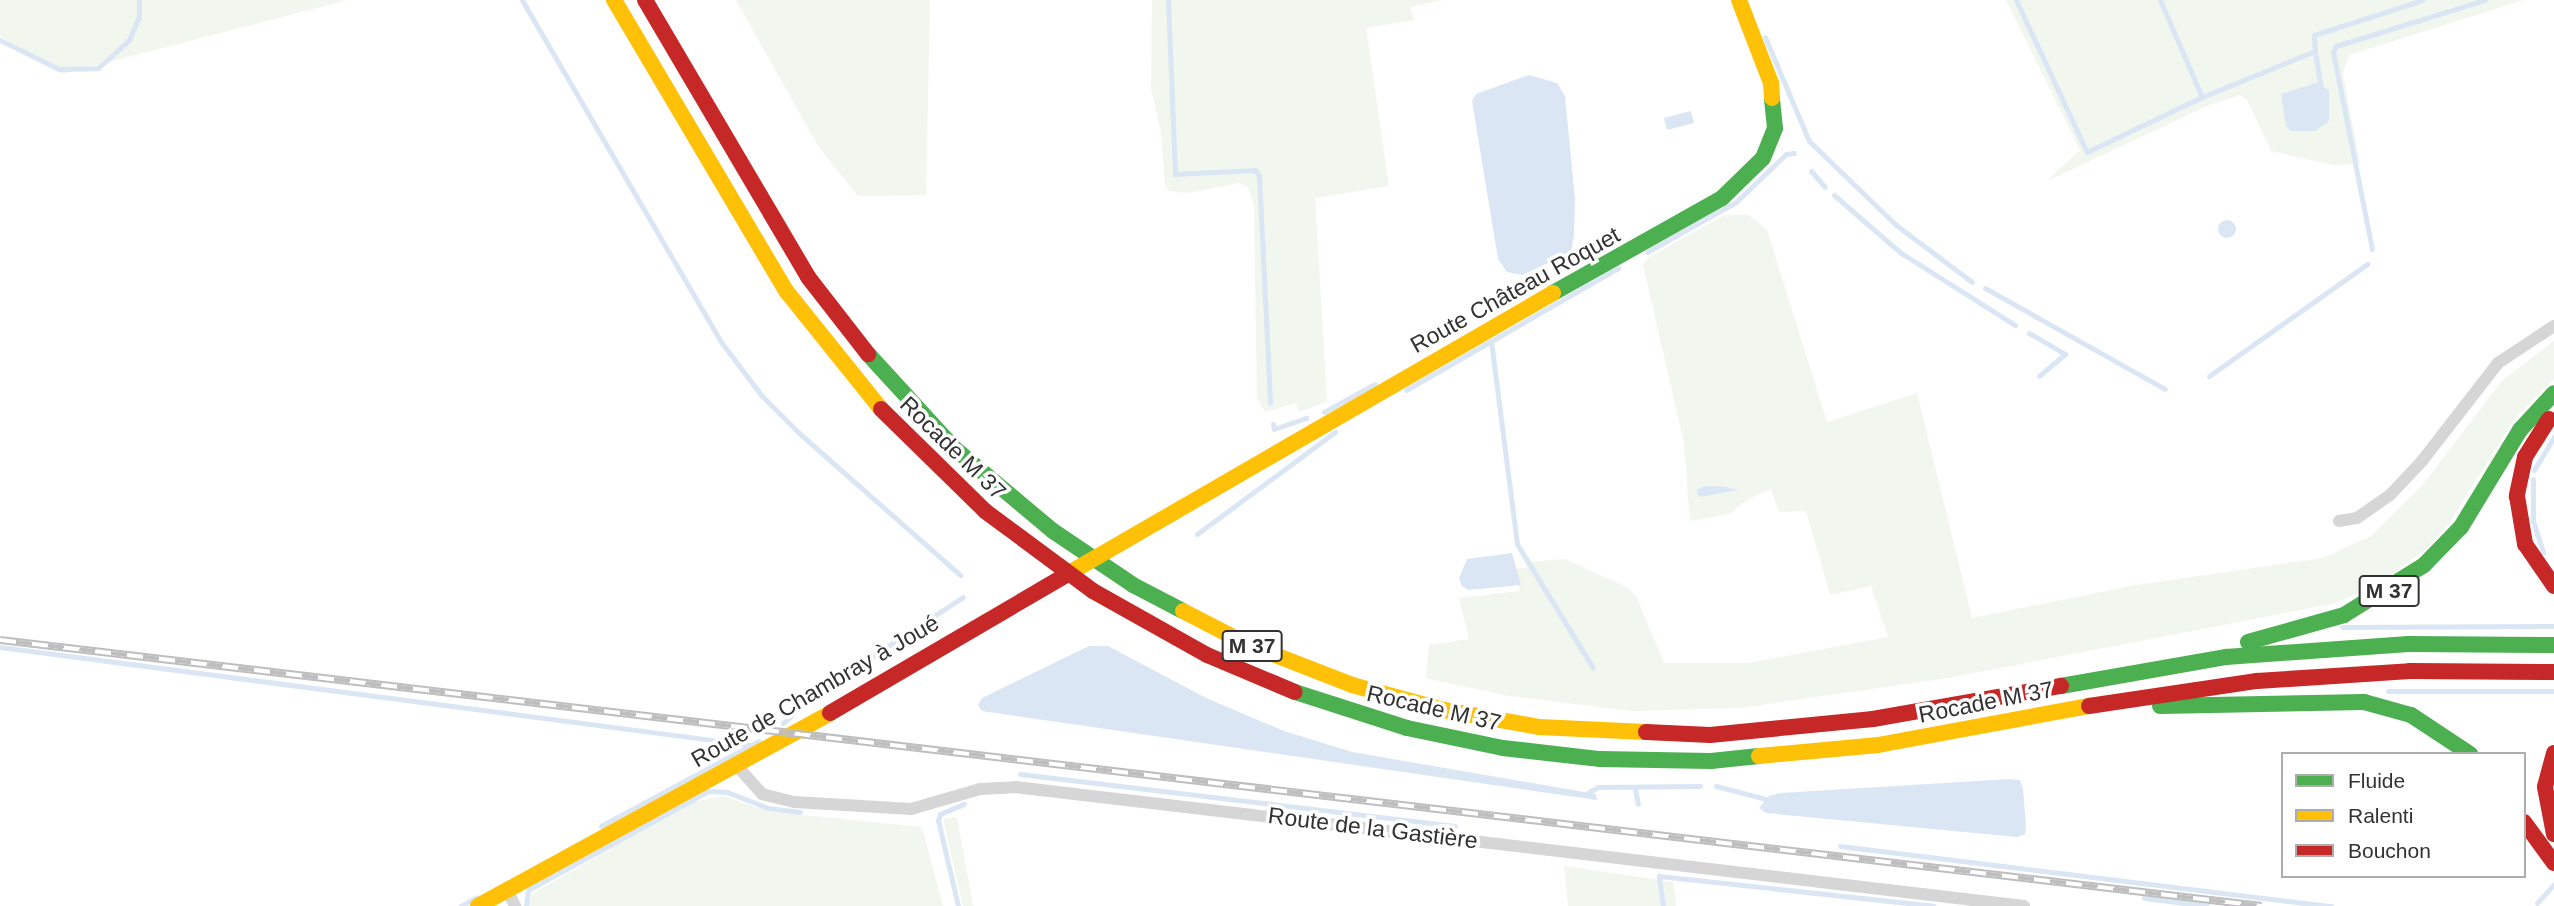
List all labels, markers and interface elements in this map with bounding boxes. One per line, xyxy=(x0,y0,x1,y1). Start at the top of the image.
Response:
street label: Route Château Roquet xyxy=(1405,221,1625,359)
street label: Rocade M 37 xyxy=(894,391,1012,505)
road number: M 37 xyxy=(2358,574,2420,608)
street label: Route de Chambray à Joué xyxy=(686,609,944,773)
road number: M 37 xyxy=(1220,628,1284,664)
street label: Rocade M 37 xyxy=(1916,675,2056,729)
street label: Rocade M 37 xyxy=(1364,679,1504,737)
legend xyxy=(2281,752,2526,878)
text: Fluide xyxy=(2348,769,2405,792)
street label: Route de la Gastière xyxy=(1267,801,1479,855)
text: Ralenti xyxy=(2348,804,2413,827)
text: Bouchon xyxy=(2348,839,2431,862)

